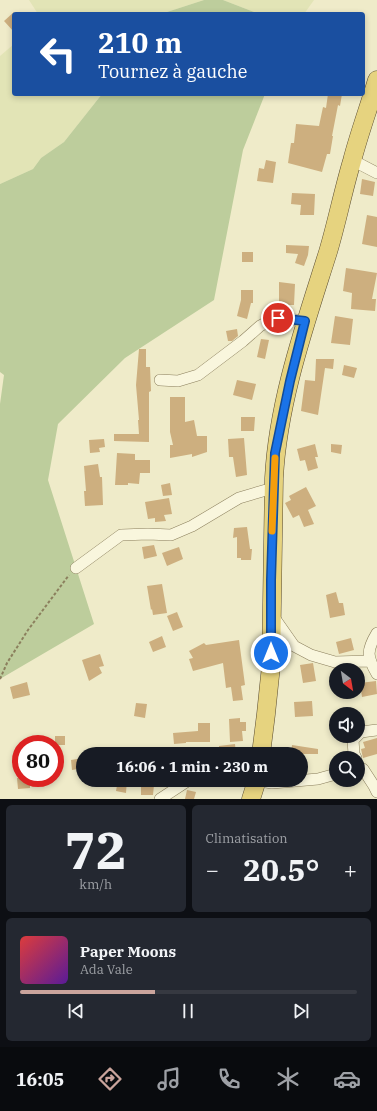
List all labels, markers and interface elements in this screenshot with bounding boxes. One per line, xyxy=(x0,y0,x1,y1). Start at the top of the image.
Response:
text: 210 m xyxy=(98,24,182,61)
icon: left xyxy=(32,28,84,80)
text: Tournez à gauche xyxy=(98,60,247,83)
pin xyxy=(261,301,295,335)
icon: arrive xyxy=(267,307,289,329)
position arrow xyxy=(250,632,292,674)
north arrow xyxy=(329,663,365,699)
map controls xyxy=(329,663,365,787)
button: sound xyxy=(329,707,365,743)
speed limit sign: 80 xyxy=(12,735,64,787)
button: search xyxy=(329,751,365,787)
text: 16:06 · 1 min · 230 m xyxy=(116,757,268,776)
text: 72 xyxy=(65,816,127,883)
text: Climatisation xyxy=(206,830,288,847)
text: 20.5° xyxy=(243,850,320,889)
text: − xyxy=(206,855,219,884)
text: + xyxy=(344,855,357,884)
text: km/h xyxy=(79,876,112,893)
text: Paper Moons xyxy=(80,942,176,961)
text: Ada Vale xyxy=(80,961,133,978)
icon: previous xyxy=(65,1000,87,1022)
icon: pause xyxy=(177,1000,199,1022)
icon: next xyxy=(290,1000,312,1022)
icon: directions xyxy=(96,1065,124,1093)
icon: music xyxy=(155,1065,183,1093)
icon: phone xyxy=(215,1065,243,1093)
icon: climate xyxy=(274,1065,302,1093)
icon: car xyxy=(333,1065,361,1093)
text: 16:05 xyxy=(16,1068,64,1091)

